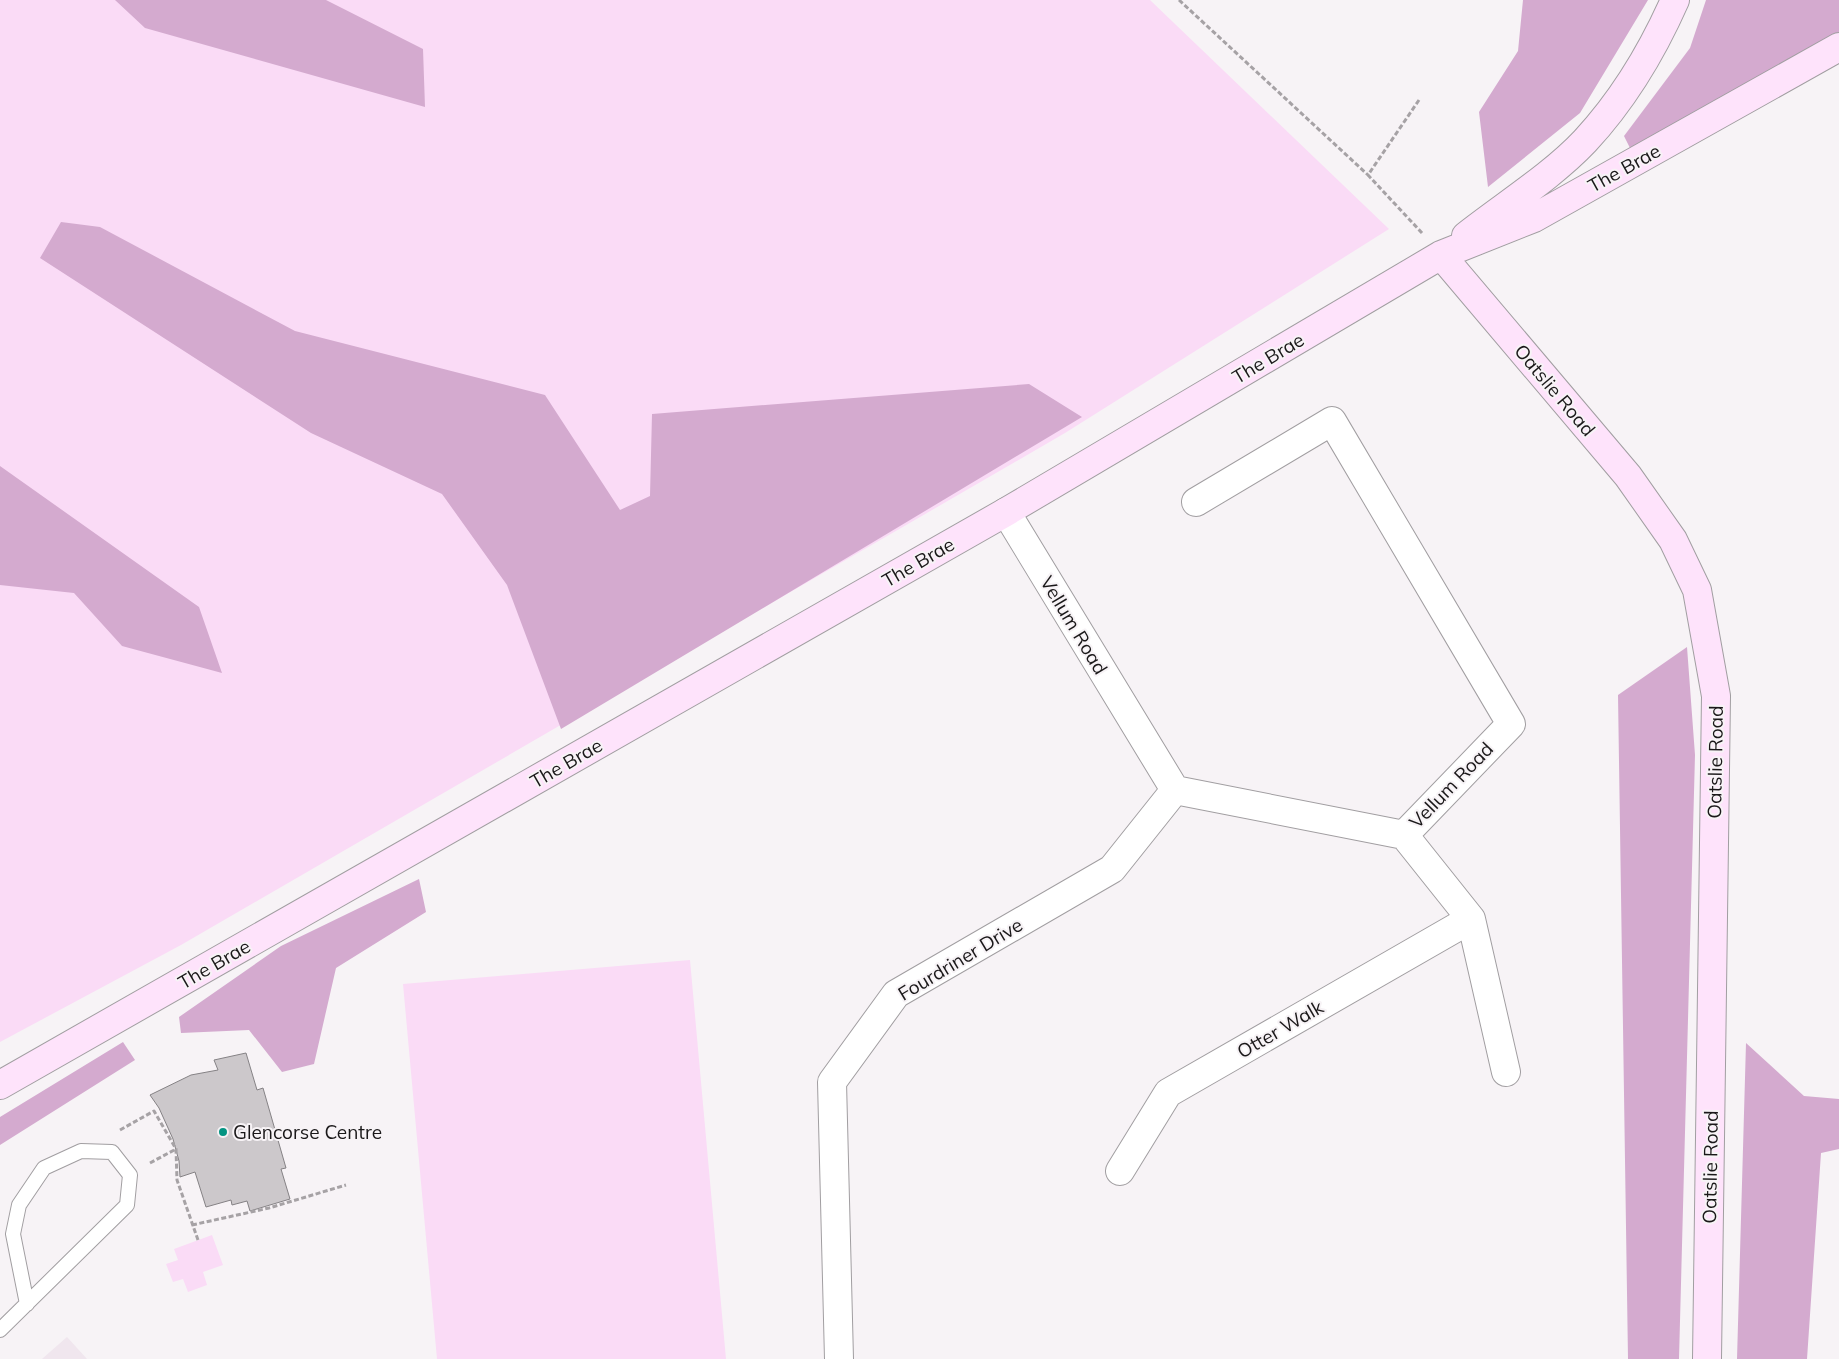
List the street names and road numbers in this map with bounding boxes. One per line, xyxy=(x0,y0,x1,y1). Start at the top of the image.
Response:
street label: The Brae xyxy=(1583,138,1665,198)
street label: The Brae xyxy=(1228,327,1308,389)
street label: Oatslie Road xyxy=(1509,339,1601,441)
street label: The Brae xyxy=(878,532,958,592)
street label: Vellum Road xyxy=(1035,571,1113,679)
street label: Oatslie Road xyxy=(1702,705,1728,819)
street label: The Brae xyxy=(526,733,606,793)
street label: Vellum Road xyxy=(1404,737,1498,833)
street label: Fourdriner Drive xyxy=(893,912,1027,1006)
street label: The Brae xyxy=(174,934,254,994)
street label: Otter Walk xyxy=(1233,995,1328,1063)
street label: Oatslie Road xyxy=(1697,1110,1723,1224)

